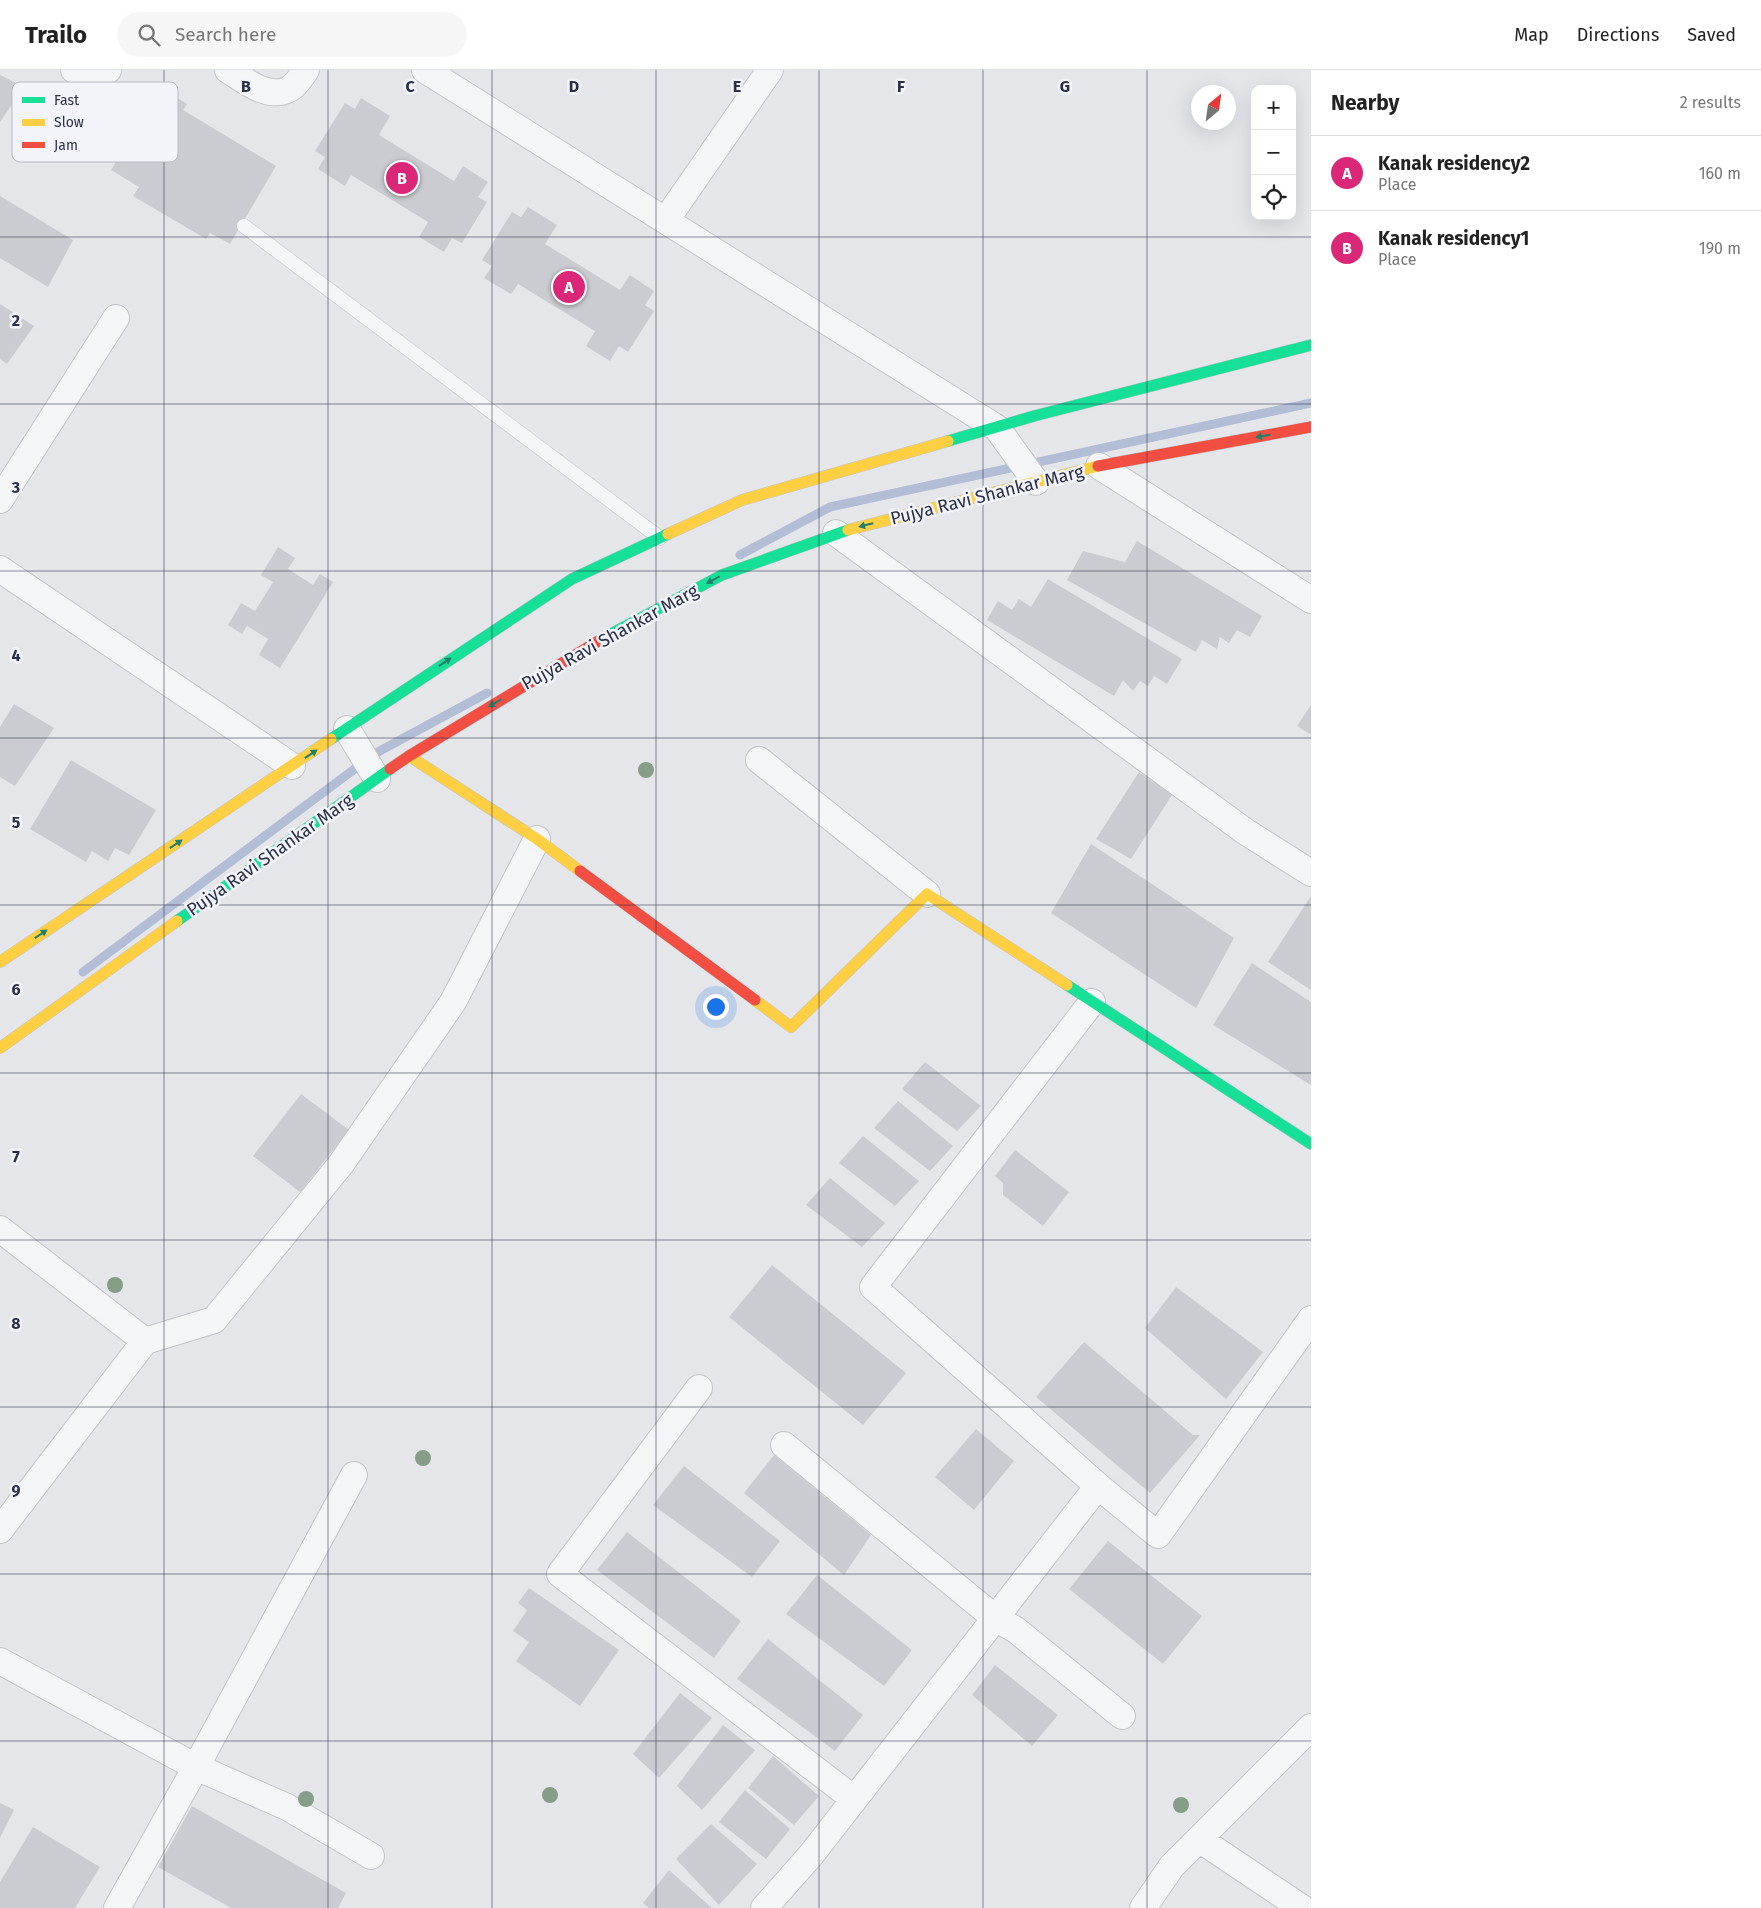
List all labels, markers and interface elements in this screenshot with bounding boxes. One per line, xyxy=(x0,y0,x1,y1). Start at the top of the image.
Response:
search box xyxy=(117,12,467,57)
text: Trailo xyxy=(25,21,87,49)
icon: search xyxy=(135,21,163,49)
text: Search here xyxy=(175,23,276,46)
text: Map xyxy=(1514,24,1549,46)
text: Directions xyxy=(1577,24,1659,46)
text: Saved xyxy=(1687,24,1736,46)
text: B xyxy=(241,77,251,96)
text: C xyxy=(405,77,415,96)
text: D xyxy=(569,77,579,96)
text: E xyxy=(733,77,741,96)
text: F xyxy=(897,77,905,96)
text: G xyxy=(1060,77,1070,96)
legend xyxy=(12,82,178,162)
north arrow xyxy=(1191,85,1236,130)
map controls xyxy=(1251,85,1296,220)
button: + xyxy=(1251,85,1296,130)
text: Nearby xyxy=(1331,90,1399,116)
text: Fast xyxy=(54,92,80,109)
text: 2 results xyxy=(1680,93,1741,112)
text: Slow xyxy=(54,114,84,131)
button: − xyxy=(1251,130,1296,175)
text: Jam xyxy=(54,137,78,154)
text: Kanak residency2 xyxy=(1378,152,1530,175)
pin: B xyxy=(386,159,418,197)
text: A xyxy=(1342,164,1352,183)
text: 160 m xyxy=(1699,164,1741,183)
button: locate xyxy=(1251,175,1296,220)
text: Place xyxy=(1378,175,1417,194)
text: Kanak residency1 xyxy=(1378,227,1529,250)
text: B xyxy=(1342,239,1352,258)
text: 190 m xyxy=(1699,239,1741,258)
text: Place xyxy=(1378,250,1417,269)
pin: A xyxy=(553,268,585,306)
text: 2 xyxy=(12,311,20,330)
one-way arrow xyxy=(1255,432,1271,440)
street label: Pujya Ravi Shankar Marg xyxy=(888,460,1087,530)
text: 3 xyxy=(11,478,20,497)
one-way arrow xyxy=(858,521,873,529)
one-way arrow xyxy=(706,576,720,584)
street label: Pujya Ravi Shankar Marg xyxy=(518,579,703,695)
text: 4 xyxy=(11,646,21,665)
one-way arrow xyxy=(438,657,452,667)
one-way arrow xyxy=(489,698,502,707)
one-way arrow xyxy=(304,749,317,759)
street label: Pujya Ravi Shankar Marg xyxy=(182,789,358,921)
text: 5 xyxy=(12,813,21,832)
one-way arrow xyxy=(169,839,182,849)
one-way arrow xyxy=(34,930,47,939)
text: 6 xyxy=(11,980,21,999)
your location xyxy=(703,994,729,1020)
text: 7 xyxy=(12,1147,20,1166)
text: 8 xyxy=(11,1314,21,1333)
text: 9 xyxy=(12,1481,21,1500)

